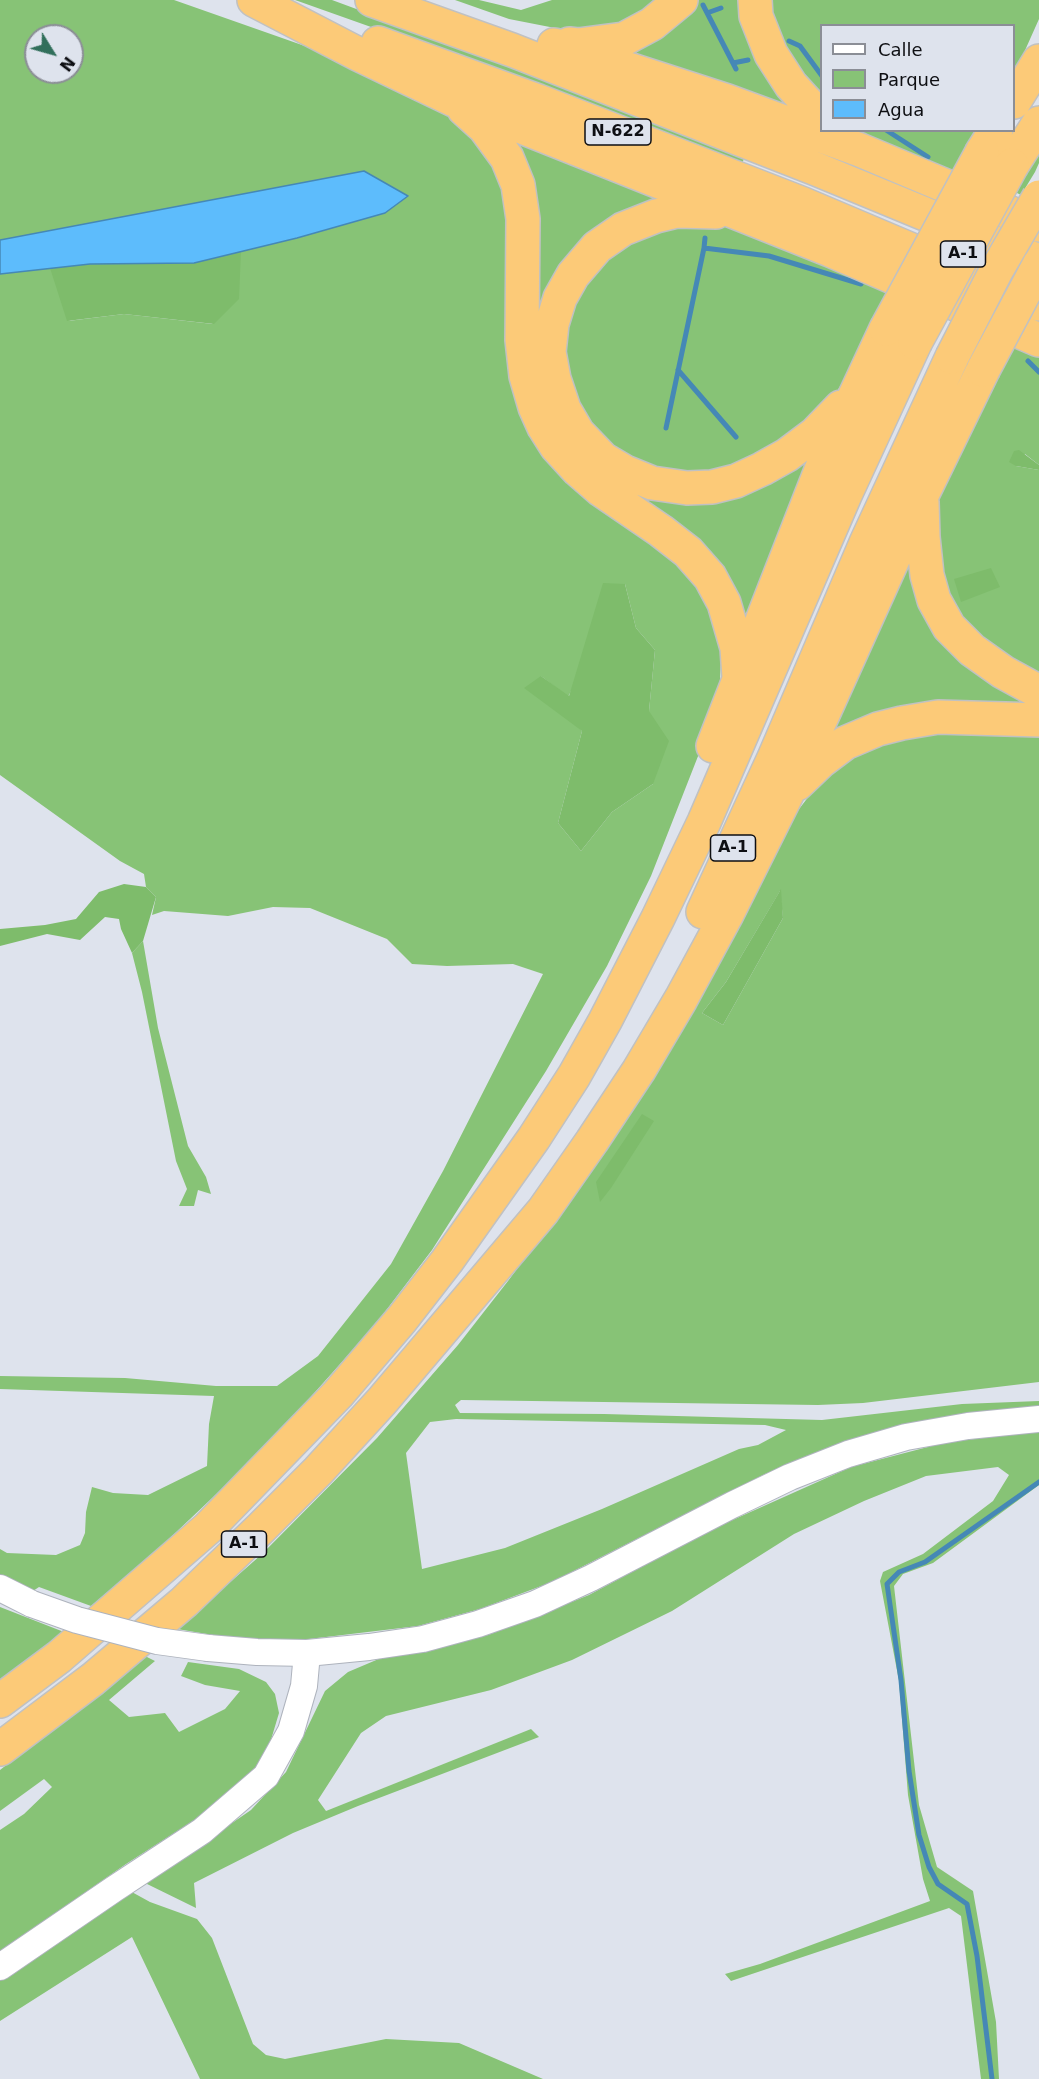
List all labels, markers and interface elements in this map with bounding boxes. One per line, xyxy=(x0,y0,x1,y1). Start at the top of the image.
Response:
north arrow xyxy=(24,24,84,84)
legend xyxy=(820,24,1015,132)
text: Calle xyxy=(878,39,923,60)
text: N xyxy=(56,53,79,75)
text: Parque xyxy=(878,69,940,90)
text: Agua xyxy=(878,99,924,120)
road number: N-622 xyxy=(585,119,651,145)
road number: A-1 xyxy=(940,241,986,267)
road number: A-1 xyxy=(710,835,756,861)
road number: A-1 xyxy=(222,1531,266,1557)

